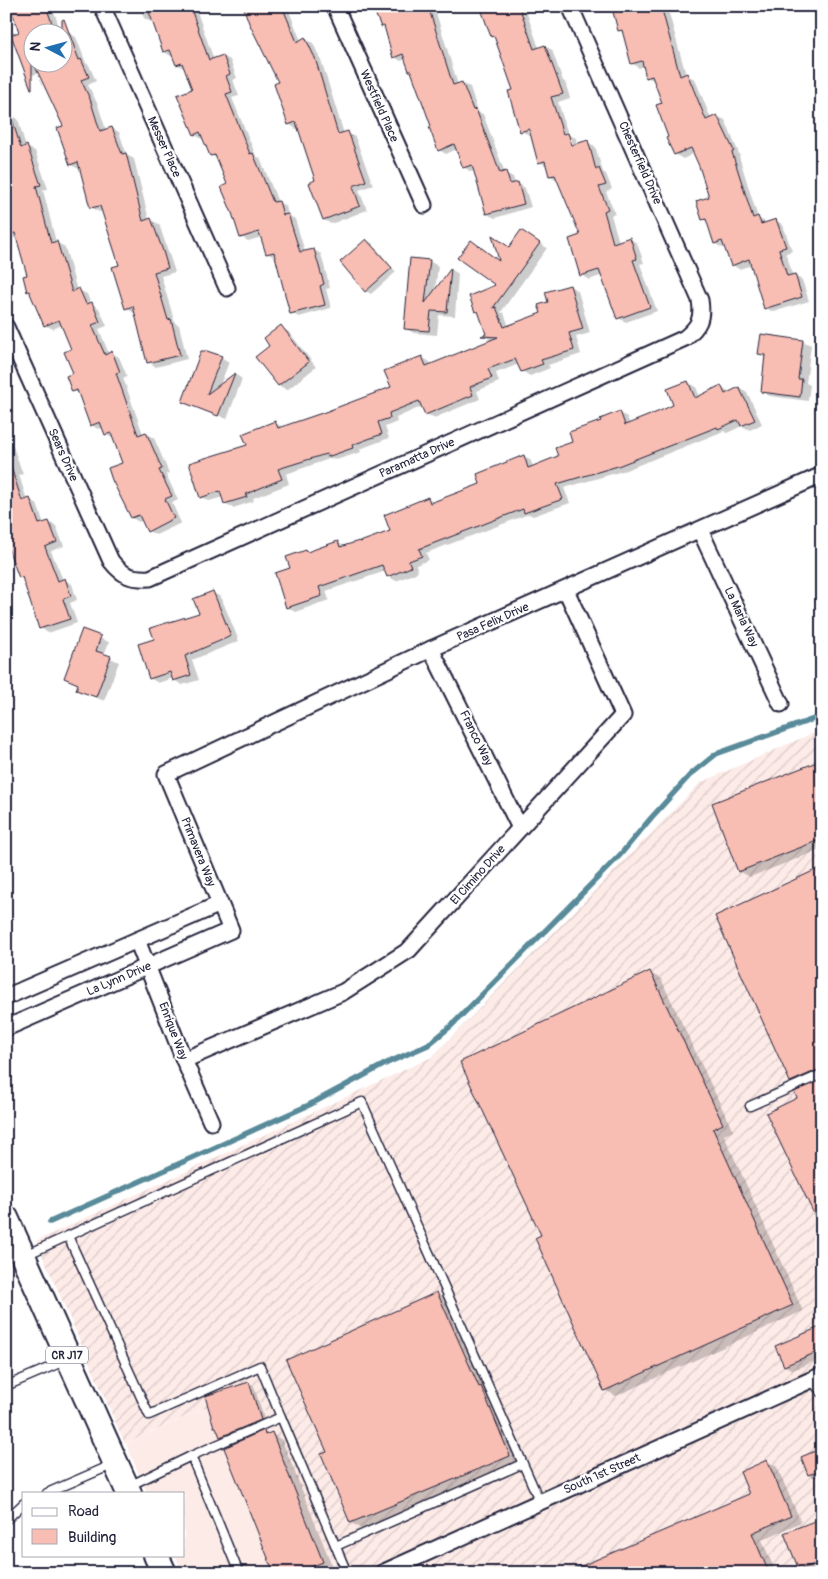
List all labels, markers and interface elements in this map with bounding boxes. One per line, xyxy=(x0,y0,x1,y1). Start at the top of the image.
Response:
north arrow xyxy=(22,22,72,72)
text: N xyxy=(27,41,45,52)
street label: Westfield Place xyxy=(356,67,402,145)
street label: Messer Place xyxy=(144,114,184,180)
street label: Chesterfield Drive xyxy=(615,119,665,207)
street label: Sears Drive xyxy=(45,426,81,484)
street label: Paramatta Drive xyxy=(377,435,457,481)
street label: La Maria Way xyxy=(721,584,761,650)
street label: Pasa Felix Drive xyxy=(455,599,531,645)
street label: Franco Way xyxy=(456,708,496,768)
street label: Primavera Way xyxy=(177,815,219,889)
street label: El Cimino Drive xyxy=(447,842,509,908)
street label: La Lynn Drive xyxy=(84,959,154,999)
street label: Enrique Way xyxy=(155,1000,191,1062)
road number: CR J17 xyxy=(46,1346,88,1364)
street label: South 1st Street xyxy=(561,1450,643,1498)
legend xyxy=(22,1492,185,1556)
text: Road xyxy=(68,1502,99,1521)
text: Building xyxy=(68,1528,116,1547)

